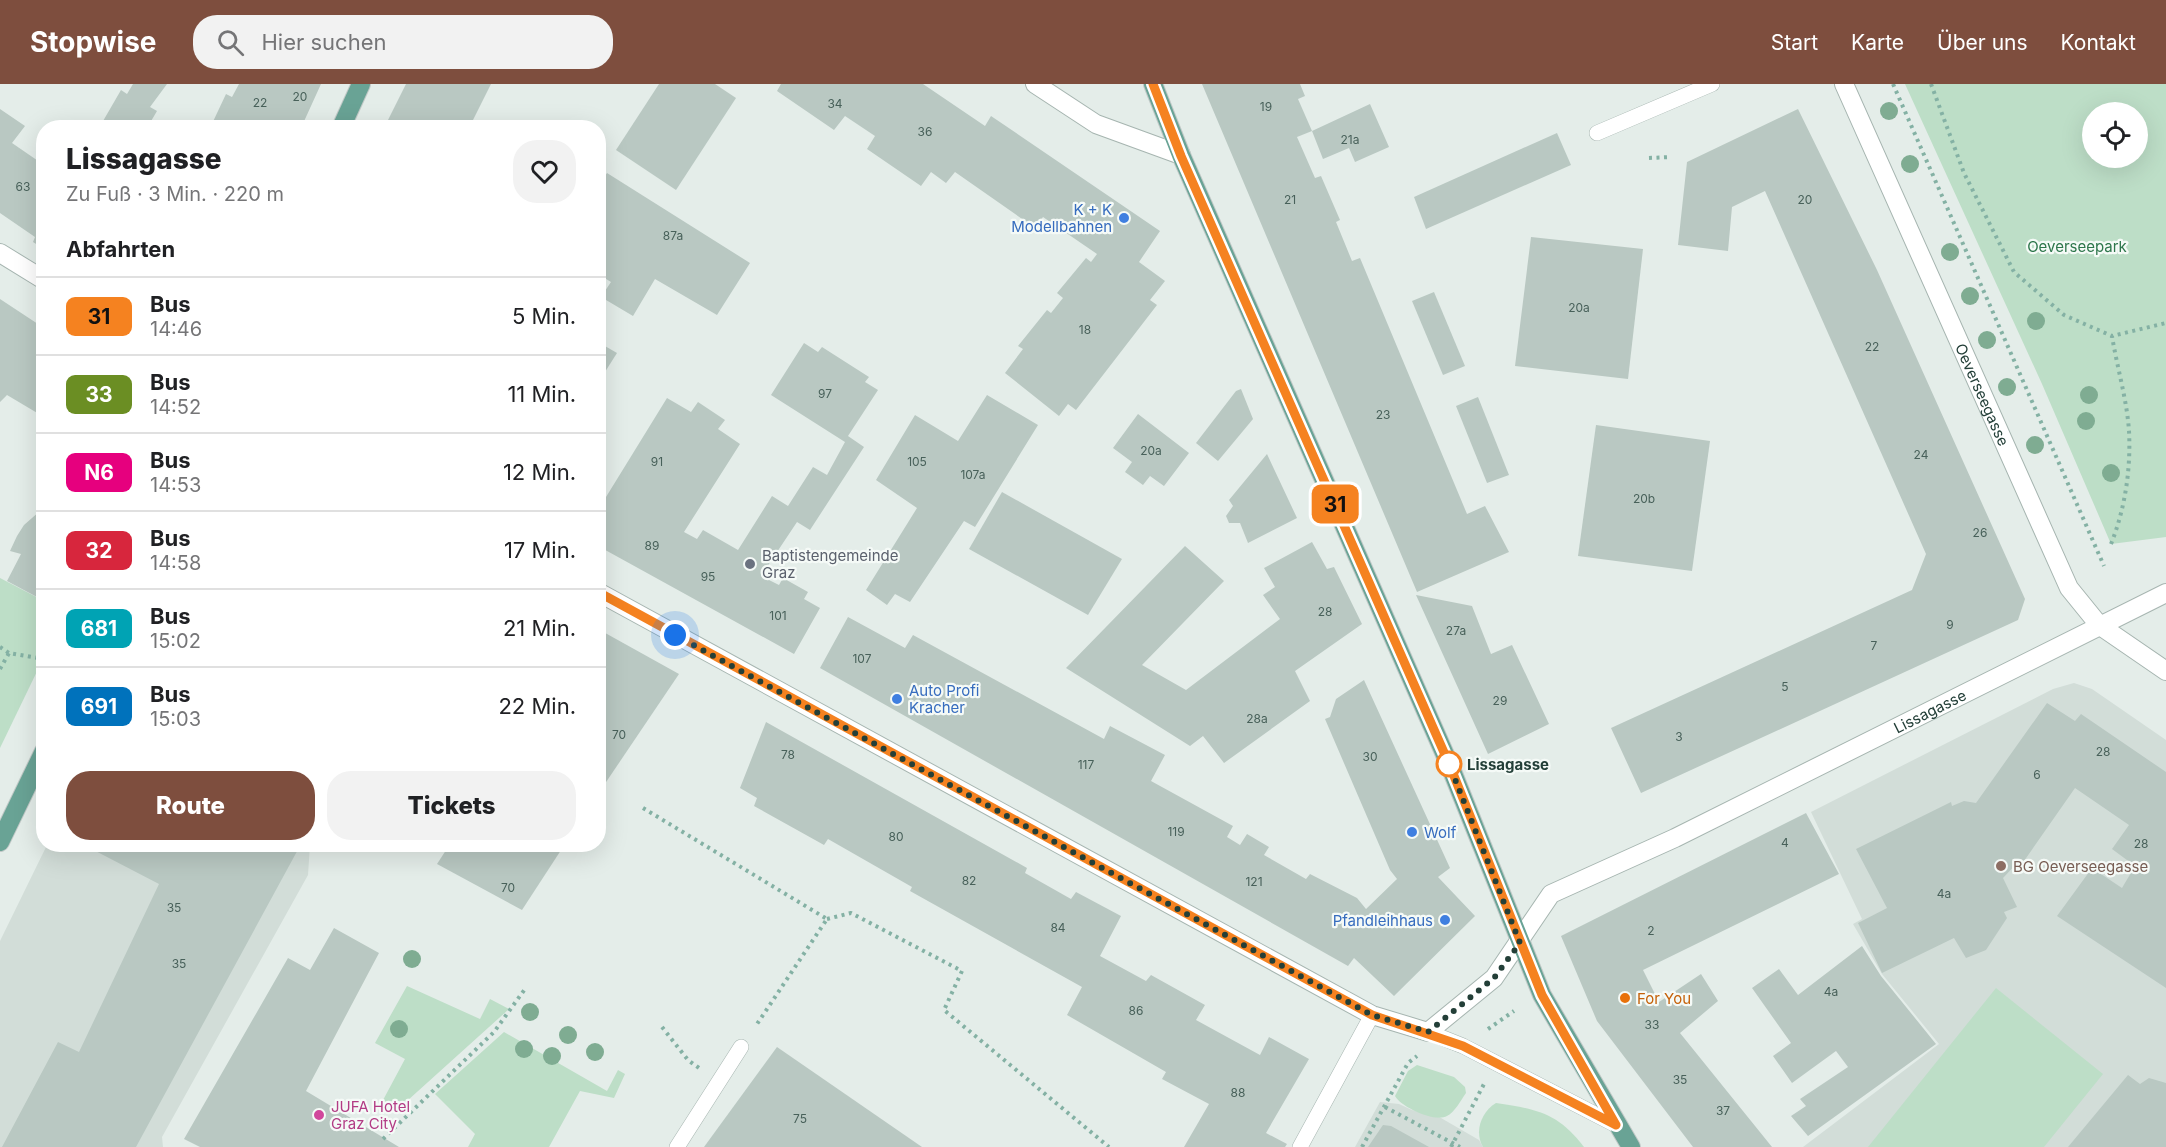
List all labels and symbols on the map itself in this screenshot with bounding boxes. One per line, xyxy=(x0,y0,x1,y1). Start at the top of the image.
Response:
house number: 20 xyxy=(293,89,307,104)
house number: 22 xyxy=(253,95,267,110)
house number: 34 xyxy=(827,96,843,111)
house number: 19 xyxy=(1260,99,1272,114)
house number: 36 xyxy=(918,124,932,139)
house number: 21a xyxy=(1341,132,1359,147)
house number: 63 xyxy=(16,179,30,194)
house number: 21 xyxy=(1284,192,1296,207)
house number: 20 xyxy=(1798,192,1812,207)
place label: K + K Modellbahnen xyxy=(1011,200,1112,236)
marker: K + K Modellbahnen xyxy=(1117,211,1131,225)
house number: 87a xyxy=(663,228,683,243)
park label: Oeverseepark xyxy=(2027,237,2128,256)
house number: 20a xyxy=(1568,300,1590,315)
house number: 18 xyxy=(1079,322,1091,337)
house number: 22 xyxy=(1865,339,1879,354)
street label: Oeverseegasse xyxy=(1951,340,2014,449)
house number: 97 xyxy=(818,386,832,401)
house number: 23 xyxy=(1376,407,1390,422)
house number: 20a xyxy=(1140,443,1162,458)
house number: 24 xyxy=(1914,447,1929,462)
house number: 91 xyxy=(651,454,663,469)
house number: 105 xyxy=(907,454,927,469)
house number: 107a xyxy=(960,467,986,482)
line badge: 31 xyxy=(1308,484,1362,524)
house number: 20b xyxy=(1633,491,1655,506)
house number: 26 xyxy=(1973,525,1987,540)
house number: 89 xyxy=(645,538,659,553)
place label: Baptistengemeinde Graz xyxy=(762,546,899,582)
marker: Baptistengemeinde Graz xyxy=(743,557,757,571)
house number: 95 xyxy=(701,569,715,584)
house number: 28 xyxy=(1318,604,1332,619)
house number: 101 xyxy=(769,608,787,623)
house number: 9 xyxy=(1946,617,1954,632)
your location xyxy=(660,620,690,650)
house number: 27a xyxy=(1446,623,1466,638)
house number: 7 xyxy=(1871,638,1878,653)
house number: 107 xyxy=(852,651,872,666)
house number: 5 xyxy=(1781,679,1789,694)
place label: Auto Profi Kracher xyxy=(909,681,979,717)
street label: Lissagasse xyxy=(1890,685,1969,737)
marker: Auto Profi Kracher xyxy=(890,692,904,706)
house number: 29 xyxy=(1493,693,1507,708)
house number: 28a xyxy=(1246,711,1268,726)
house number: 70 xyxy=(612,727,626,742)
house number: 3 xyxy=(1675,729,1683,744)
house number: 28 xyxy=(2096,744,2110,759)
house number: 78 xyxy=(781,747,795,762)
house number: 30 xyxy=(1363,749,1377,764)
marker: Lissagasse xyxy=(1436,751,1462,777)
place label: Lissagasse xyxy=(1467,755,1549,774)
house number: 117 xyxy=(1078,757,1094,772)
house number: 6 xyxy=(2033,767,2041,782)
place label: Wolf xyxy=(1424,823,1457,842)
house number: 119 xyxy=(1167,824,1185,839)
marker: Wolf xyxy=(1405,825,1419,839)
house number: 80 xyxy=(889,829,904,844)
house number: 4 xyxy=(1781,835,1789,850)
house number: 28 xyxy=(2134,836,2148,851)
place label: BG Oeverseegasse xyxy=(2013,857,2148,876)
marker: BG Oeverseegasse xyxy=(1994,859,2008,873)
house number: 82 xyxy=(962,873,976,888)
house number: 121 xyxy=(1245,874,1263,889)
house number: 70 xyxy=(501,880,515,895)
house number: 4a xyxy=(1937,886,1951,901)
house number: 35 xyxy=(167,900,181,915)
place label: Pfandleihhaus xyxy=(1333,911,1433,930)
marker: Pfandleihhaus xyxy=(1438,913,1452,927)
house number: 84 xyxy=(1050,920,1066,935)
house number: 2 xyxy=(1647,923,1655,938)
house number: 35 xyxy=(172,956,186,971)
house number: 4a xyxy=(1824,984,1838,999)
place label: For You xyxy=(1637,989,1691,1008)
marker: For You xyxy=(1618,991,1632,1005)
house number: 86 xyxy=(1129,1003,1143,1018)
house number: 33 xyxy=(1645,1017,1659,1032)
house number: 35 xyxy=(1673,1072,1687,1087)
house number: 88 xyxy=(1231,1085,1245,1100)
place label: JUFA Hotel Graz City xyxy=(331,1097,410,1133)
house number: 37 xyxy=(1716,1103,1730,1118)
marker: JUFA Hotel Graz City xyxy=(312,1108,326,1122)
house number: 75 xyxy=(793,1111,807,1126)

